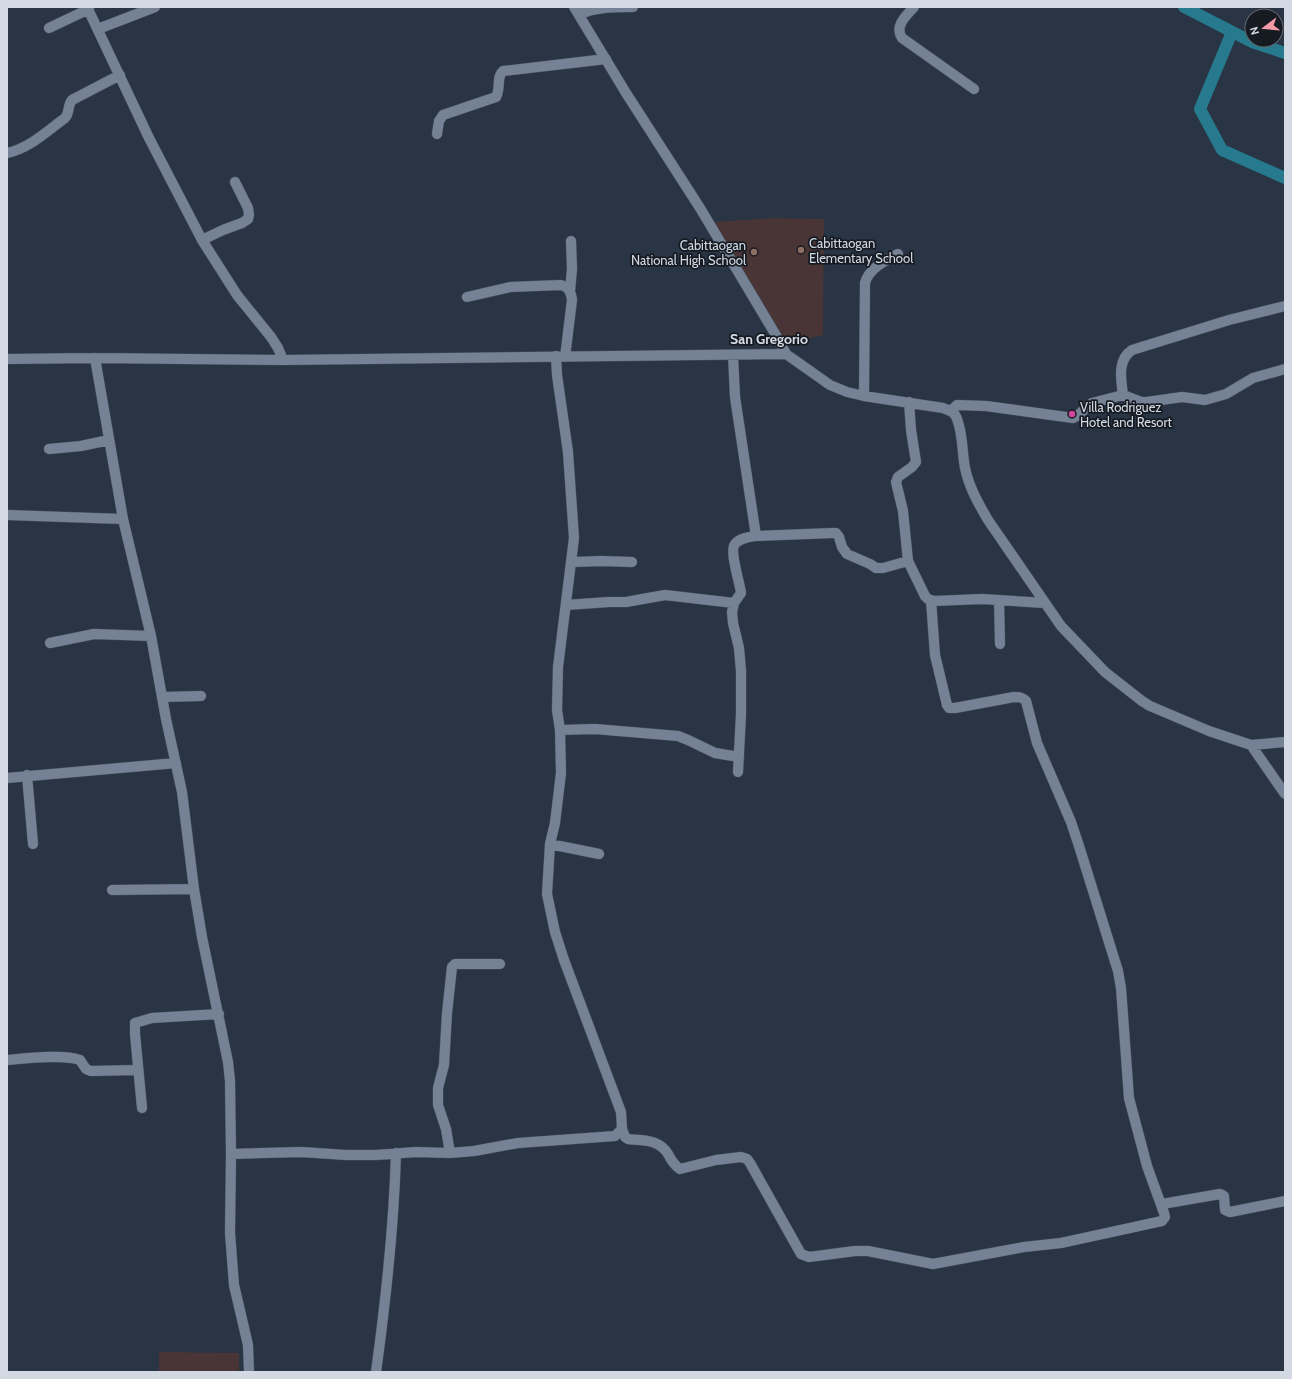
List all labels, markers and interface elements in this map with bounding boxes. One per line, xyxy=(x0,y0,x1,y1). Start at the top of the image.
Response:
north arrow xyxy=(1244,8,1284,48)
text: N xyxy=(1247,25,1262,36)
place label: Cabittaogan Elementary School xyxy=(809,235,913,266)
place label: Cabittaogan National High School xyxy=(631,237,746,268)
marker: Cabittaogan Elementary School xyxy=(796,245,806,255)
marker: Cabittaogan National High School xyxy=(749,247,759,257)
district label: San Gregorio xyxy=(730,330,808,348)
place label: Villa Rodriguez Hotel and Resort xyxy=(1080,399,1173,430)
marker: Villa Rodriguez Hotel and Resort xyxy=(1067,409,1077,419)

